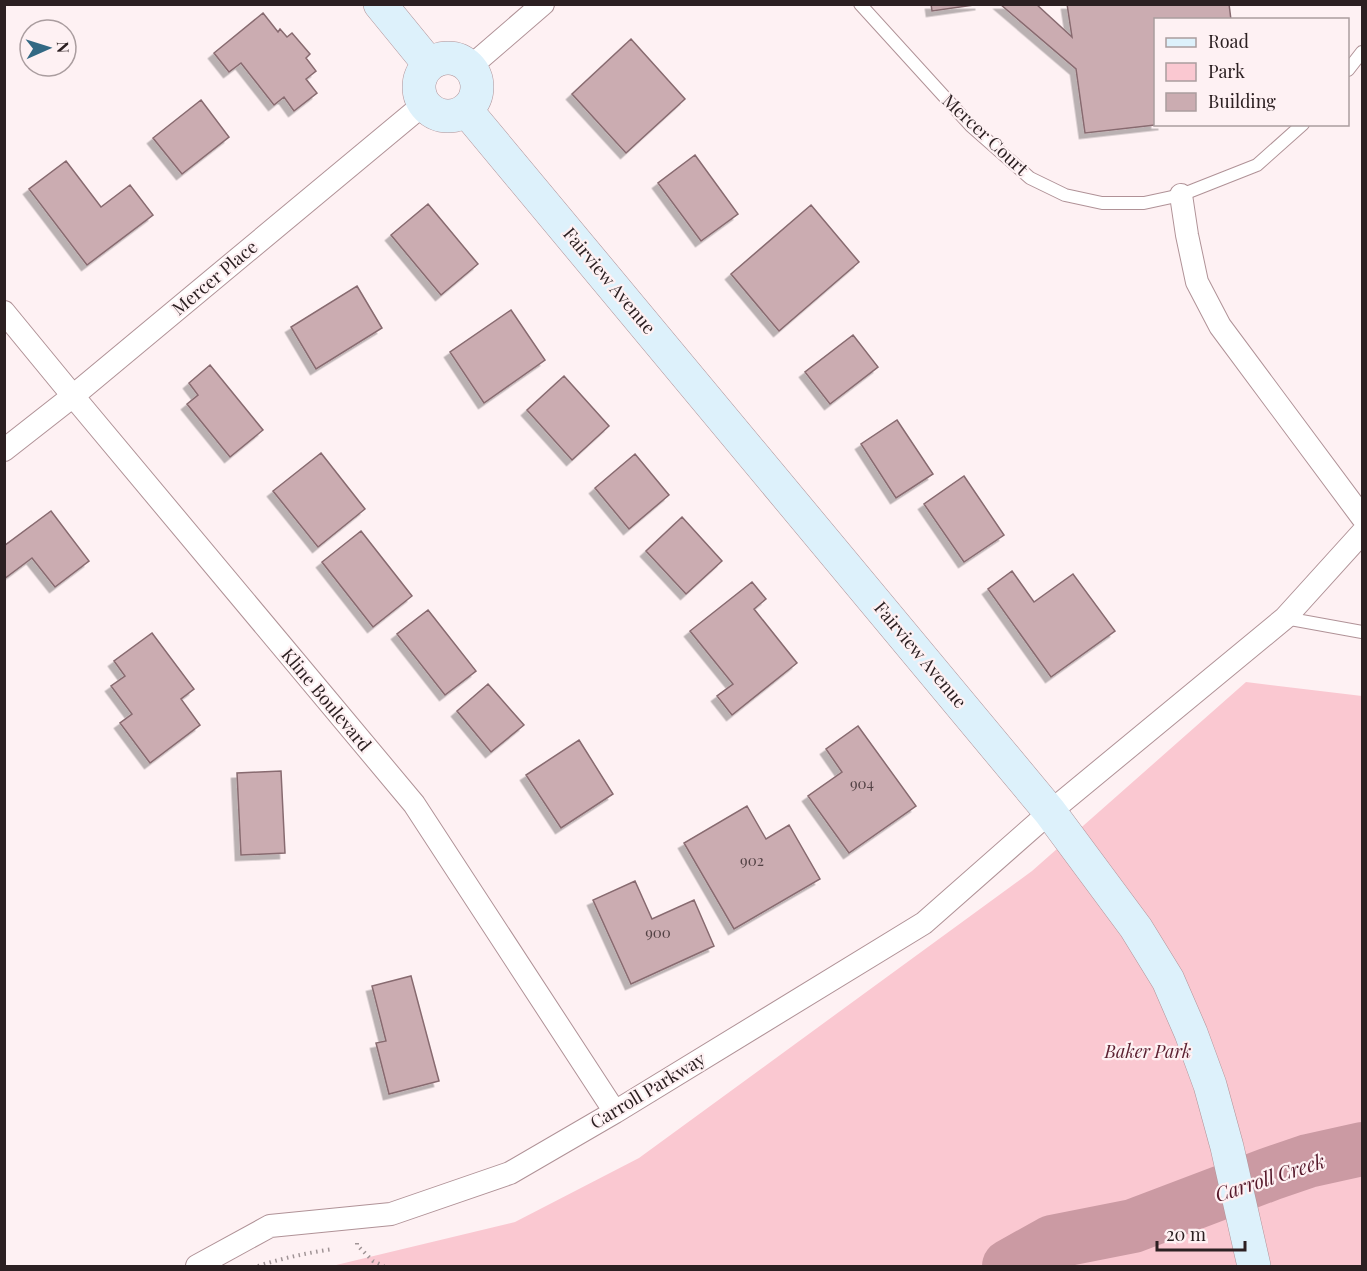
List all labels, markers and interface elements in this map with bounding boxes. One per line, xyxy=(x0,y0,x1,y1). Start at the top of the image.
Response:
north arrow xyxy=(18,18,78,78)
legend xyxy=(1154,18,1349,126)
text: Road xyxy=(1208,29,1249,53)
text: N xyxy=(53,41,74,54)
text: Park xyxy=(1208,59,1245,83)
street label: Mercer Court xyxy=(938,88,1034,181)
text: Building xyxy=(1208,89,1276,113)
street label: Fairview Avenue xyxy=(558,222,661,339)
street label: Mercer Place xyxy=(167,234,262,320)
street label: Fairview Avenue xyxy=(869,596,972,713)
street label: Kline Boulevard xyxy=(276,643,377,756)
house number: 904 xyxy=(850,773,874,793)
house number: 902 xyxy=(740,850,764,870)
house number: 900 xyxy=(645,922,671,942)
park label: Baker Park xyxy=(1104,1039,1191,1063)
street label: Carroll Parkway xyxy=(586,1046,709,1134)
water label: Carroll Creek xyxy=(1211,1146,1328,1207)
scale bar xyxy=(1157,1214,1246,1252)
text: 20 m xyxy=(1166,1222,1206,1246)

